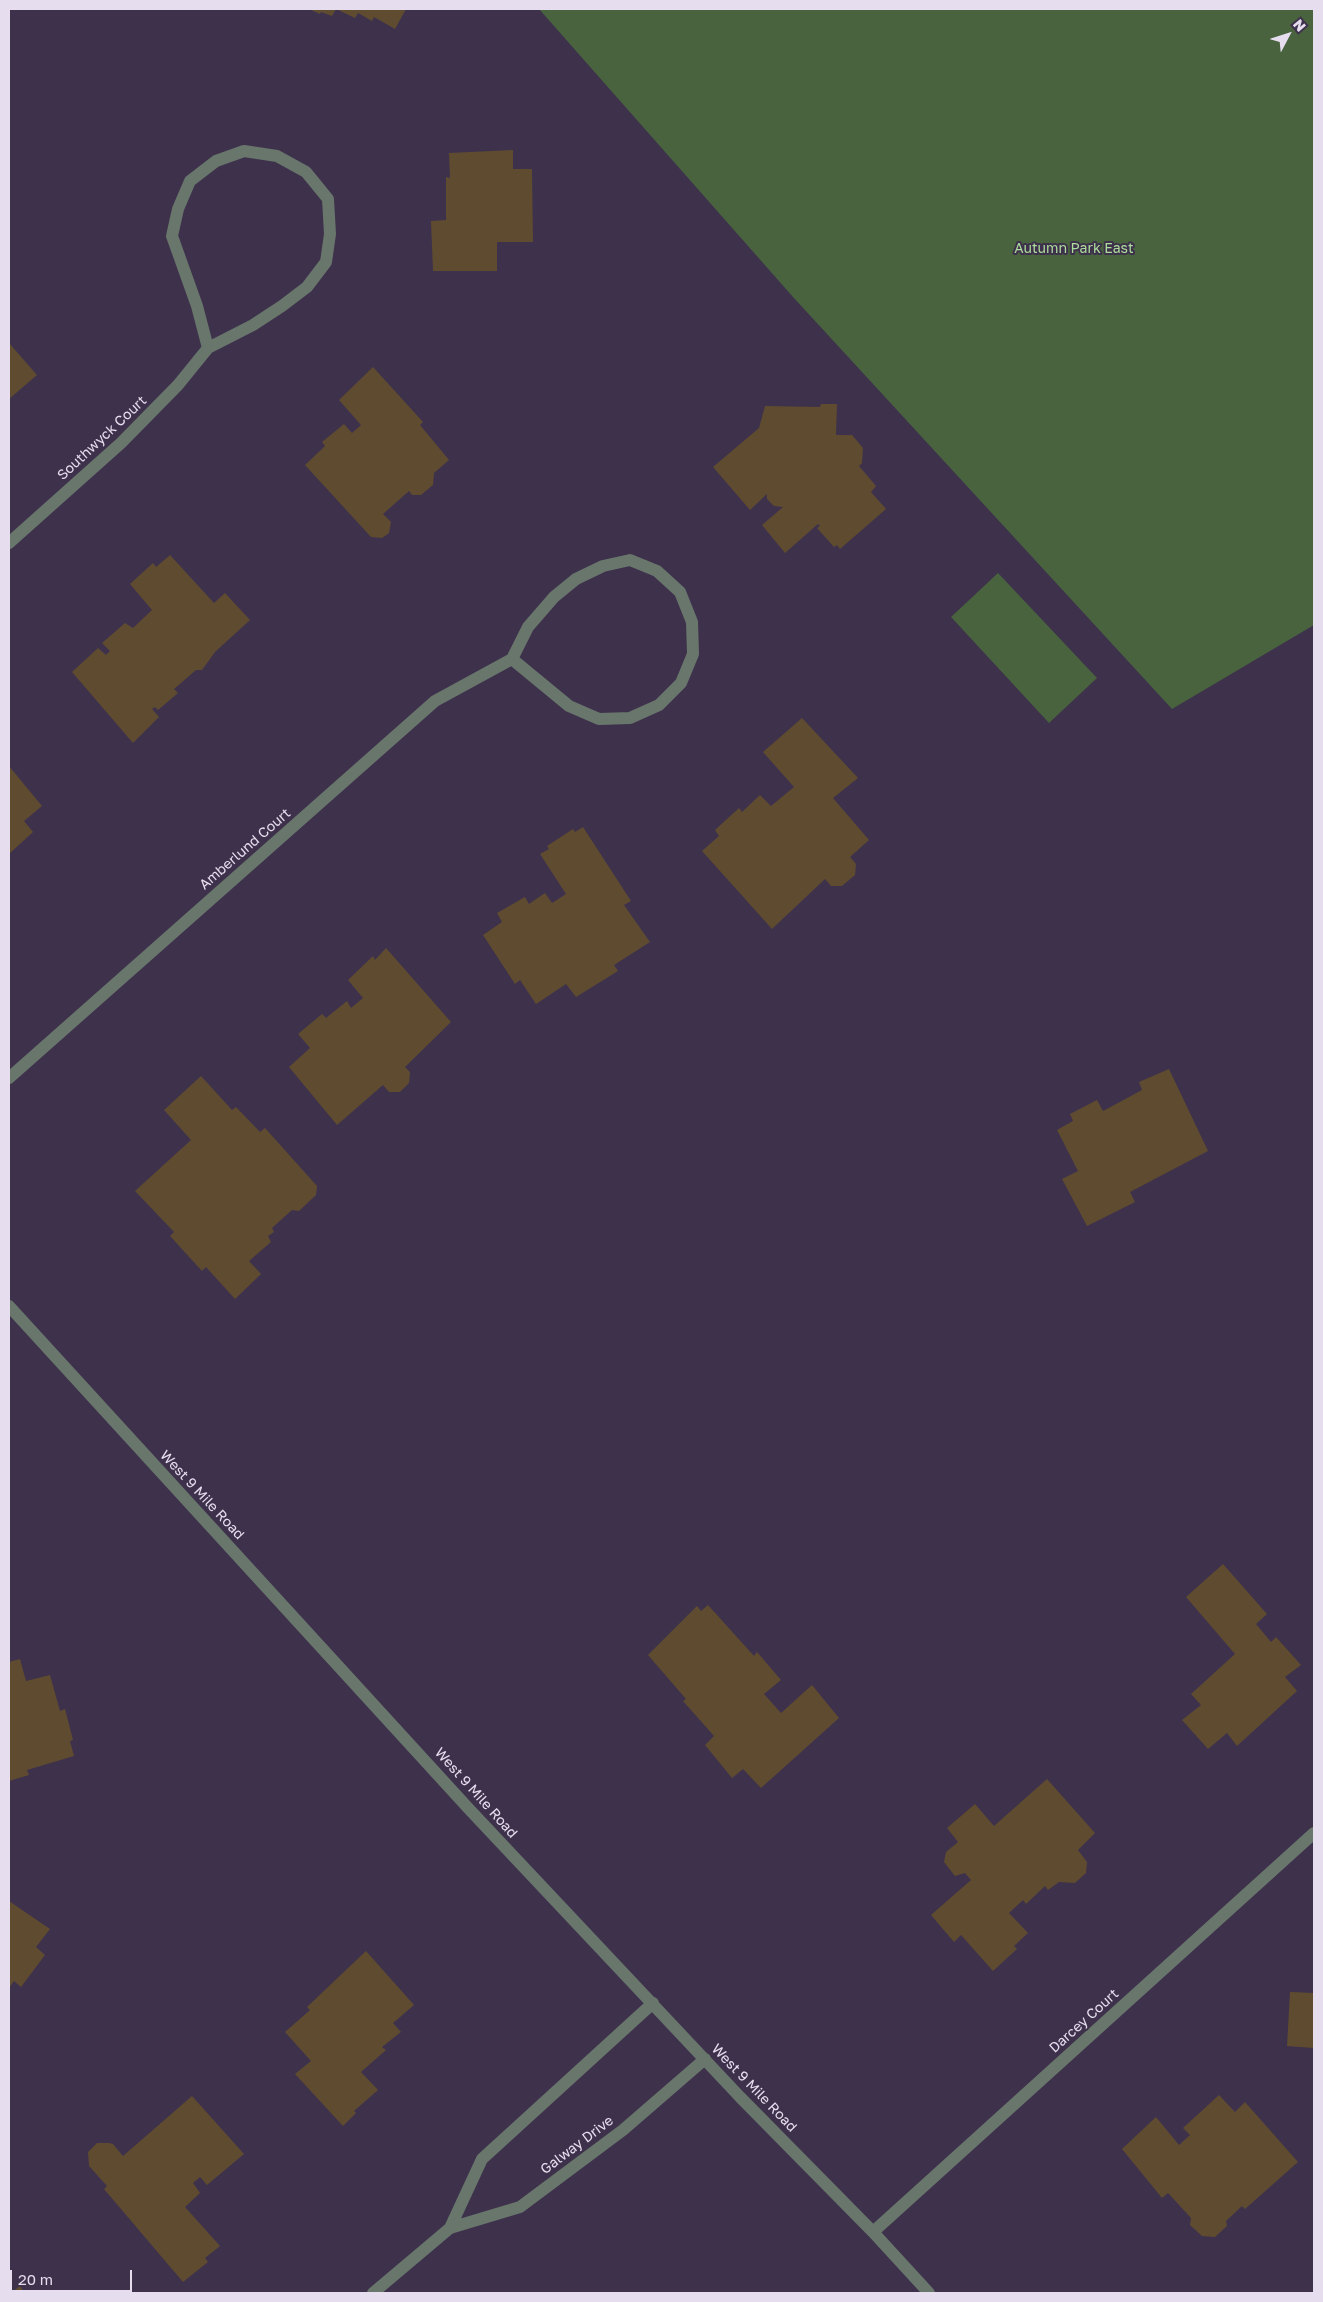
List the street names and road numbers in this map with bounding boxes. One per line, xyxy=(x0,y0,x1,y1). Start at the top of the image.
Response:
street label: Southwyck Court xyxy=(54,392,150,484)
street label: Amberlund Court xyxy=(196,805,294,893)
street label: West 9 Mile Road xyxy=(156,1447,248,1543)
street label: West 9 Mile Road xyxy=(431,1744,521,1842)
street label: Darcey Court xyxy=(1046,1985,1122,2057)
street label: West 9 Mile Road xyxy=(708,2041,800,2135)
street label: Galway Drive xyxy=(537,2112,617,2178)

